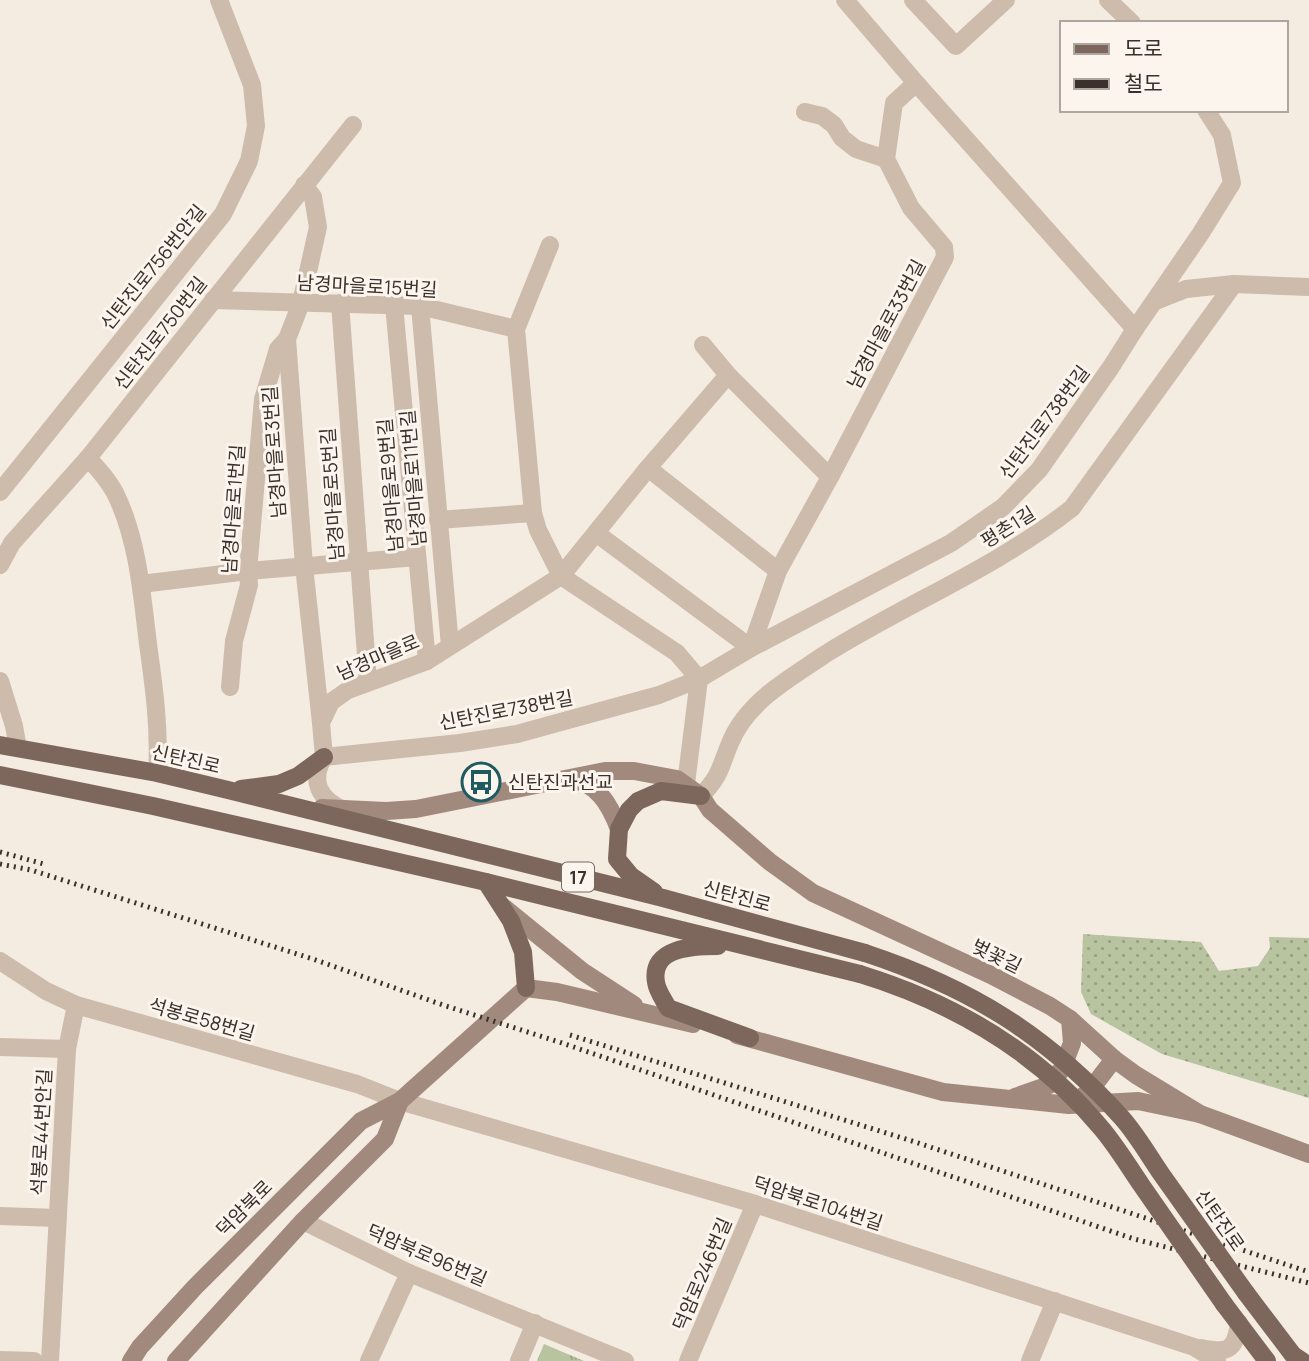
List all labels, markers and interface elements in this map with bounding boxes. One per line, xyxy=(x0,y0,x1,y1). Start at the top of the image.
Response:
legend xyxy=(1060,21,1288,112)
text: 도로 xyxy=(1124,34,1163,62)
text: 철도 xyxy=(1124,69,1163,97)
street label: 신탄진로756번안길 xyxy=(94,199,212,335)
street label: 남경마을로33번길 xyxy=(841,255,931,393)
street label: 남경마을로15번길 xyxy=(296,269,438,303)
street label: 신탄진로750번길 xyxy=(108,271,212,395)
street label: 신탄진로738번길 xyxy=(993,360,1095,484)
street label: 남경마을로3번길 xyxy=(256,385,292,519)
street label: 남경마을로11번길 xyxy=(394,409,432,547)
street label: 남경마을로9번길 xyxy=(371,417,409,553)
street label: 남경마을로5번길 xyxy=(314,427,350,561)
street label: 남경마을로1번길 xyxy=(216,443,250,575)
street label: 평촌1길 xyxy=(976,500,1040,554)
street label: 남경마을로 xyxy=(333,628,423,686)
street label: 신탄진로738번길 xyxy=(437,684,575,736)
street label: 신탄진로 xyxy=(149,738,223,780)
bus stop icon: 신탄진과선교 xyxy=(460,761,502,803)
place label: 신탄진과선교 xyxy=(508,769,613,795)
road number: 17 xyxy=(562,862,594,892)
street label: 신탄진로 xyxy=(700,874,774,918)
street label: 벚꽃길 xyxy=(968,933,1026,979)
street label: 석봉로58번길 xyxy=(146,991,258,1047)
street label: 석봉로44번안길 xyxy=(25,1068,57,1196)
street label: 덕암북로104번길 xyxy=(750,1170,886,1236)
street label: 덕암북로 xyxy=(210,1174,278,1242)
street label: 신탄진로 xyxy=(1189,1184,1251,1256)
street label: 덕암로246번길 xyxy=(666,1213,738,1335)
street label: 덕암북로96번길 xyxy=(363,1218,491,1292)

